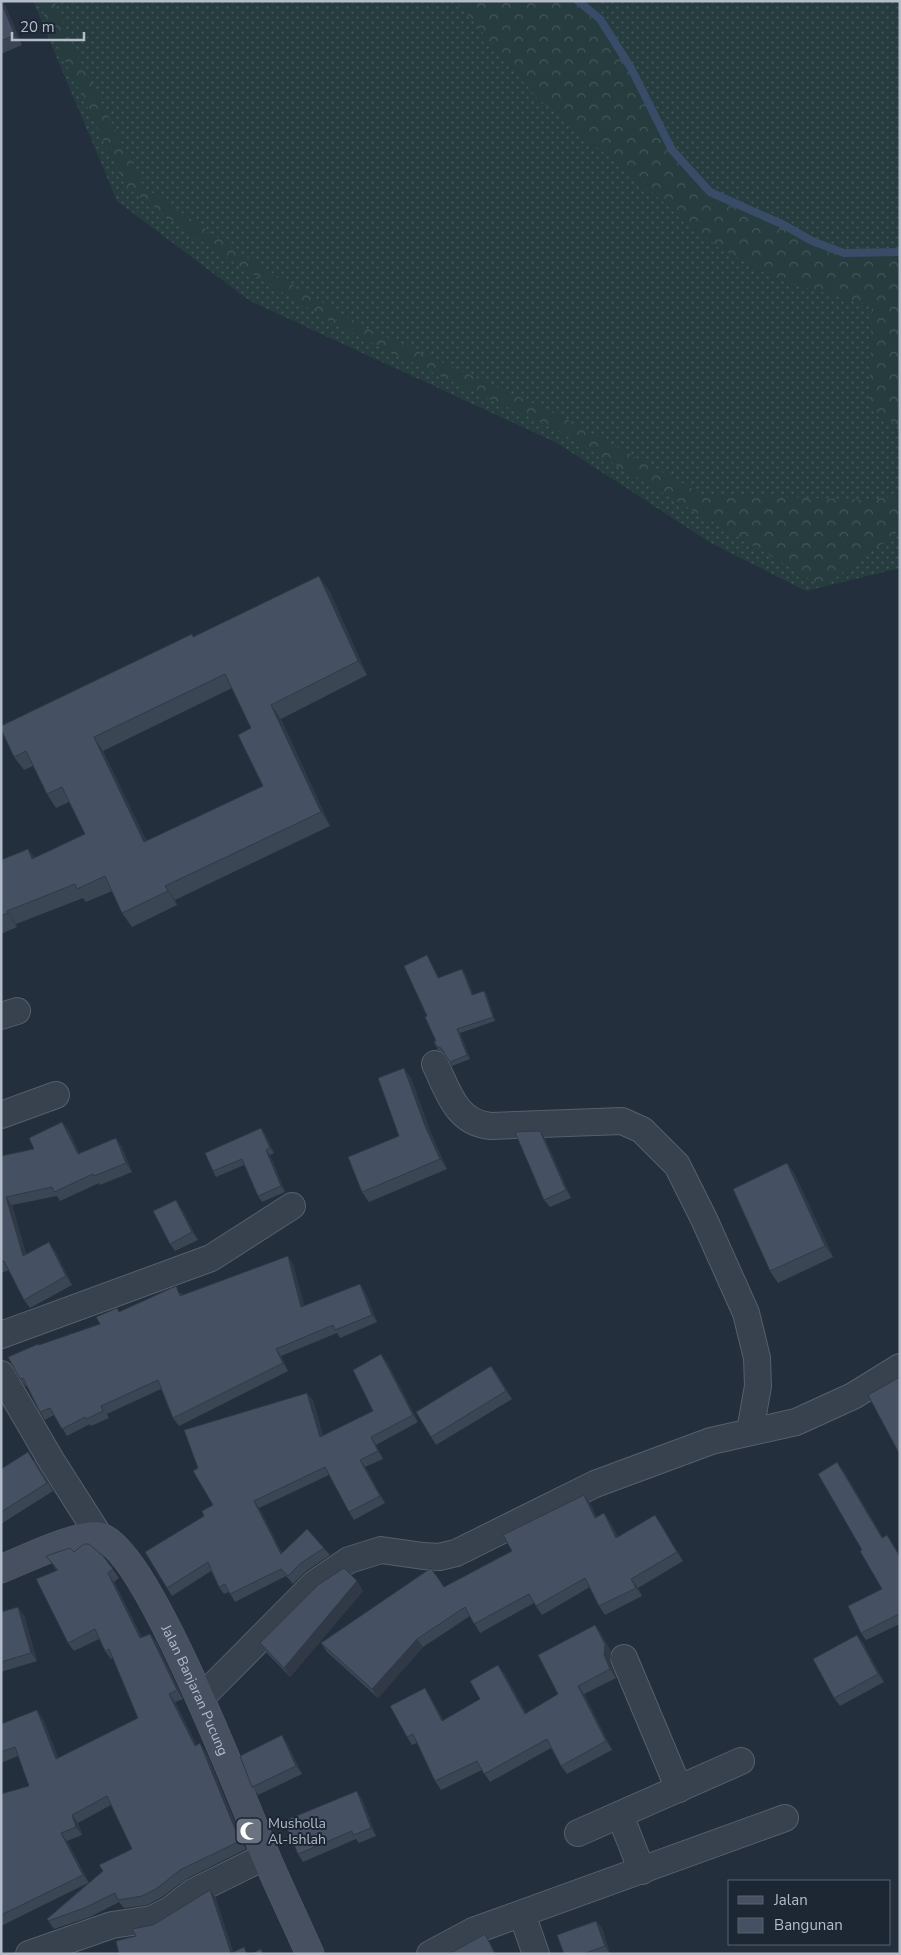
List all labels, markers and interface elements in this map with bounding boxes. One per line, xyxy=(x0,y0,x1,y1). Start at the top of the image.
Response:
scale bar xyxy=(12,10,85,42)
text: 20 m xyxy=(20,17,55,37)
street label: Jalan Banjaran Pucung xyxy=(157,1620,233,1758)
place label: Musholla Al-Ishlah xyxy=(268,1814,326,1849)
mosque icon: Musholla Al-Ishlah xyxy=(234,1816,264,1846)
legend xyxy=(728,1880,891,1945)
text: Jalan xyxy=(773,1890,808,1910)
text: Bangunan xyxy=(774,1915,843,1935)

